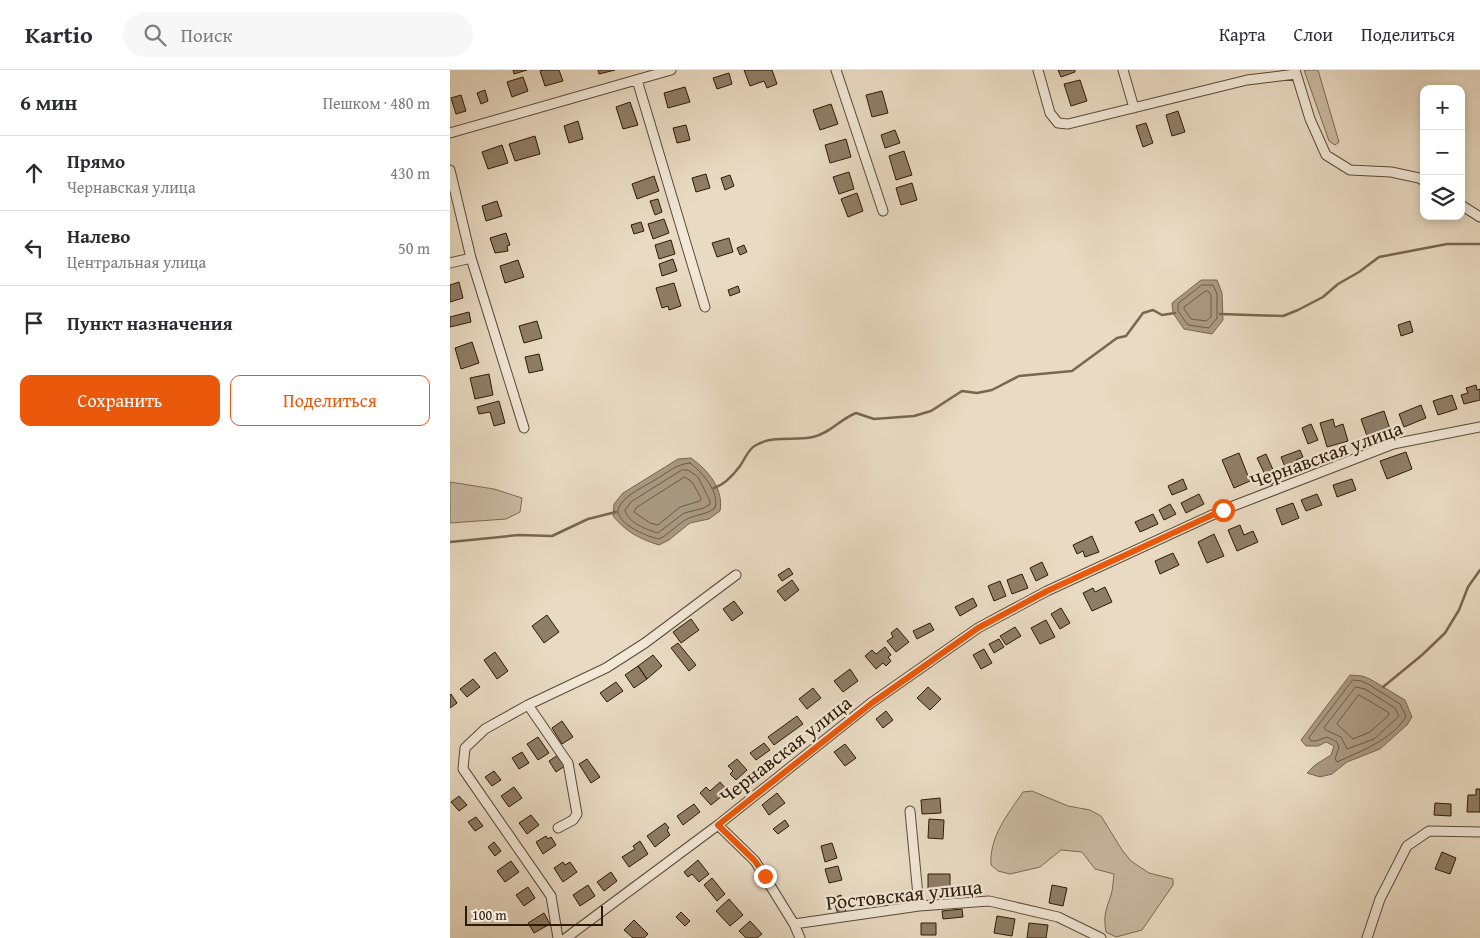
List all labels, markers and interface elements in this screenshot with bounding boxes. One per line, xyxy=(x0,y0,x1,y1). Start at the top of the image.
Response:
search box xyxy=(123,12,473,57)
text: Kartio xyxy=(25,17,93,52)
icon: search xyxy=(141,21,169,49)
text: Поиск xyxy=(181,21,232,49)
text: Карта xyxy=(1219,21,1266,48)
text: Слои xyxy=(1294,21,1333,48)
text: Поделиться xyxy=(1361,21,1455,48)
map controls xyxy=(1420,85,1465,220)
button: + xyxy=(1420,85,1465,130)
text: 6 мин xyxy=(20,87,77,118)
text: Пешком · 480 m xyxy=(323,91,430,115)
button: − xyxy=(1420,130,1465,175)
text: Прямо xyxy=(67,147,125,175)
icon: ahead xyxy=(20,159,48,187)
text: 430 m xyxy=(390,161,430,185)
text: Чернавская улица xyxy=(67,175,196,199)
button: layers xyxy=(1420,175,1465,220)
text: Налево xyxy=(67,222,130,250)
icon: left xyxy=(20,234,48,262)
text: 50 m xyxy=(398,236,430,260)
text: Центральная улица xyxy=(67,250,206,274)
icon: arrive xyxy=(20,309,48,337)
text: Пункт назначения xyxy=(67,309,233,337)
button: Сохранить xyxy=(20,375,220,426)
button: Поделиться xyxy=(230,375,430,426)
street label: Чернавская улица xyxy=(1246,413,1407,495)
route start xyxy=(1212,499,1235,522)
street label: Чернавская улица xyxy=(713,688,858,810)
route end xyxy=(754,865,777,888)
street label: Ростовская улица xyxy=(824,871,984,917)
scale bar xyxy=(465,903,602,926)
text: 100 m xyxy=(472,905,507,925)

